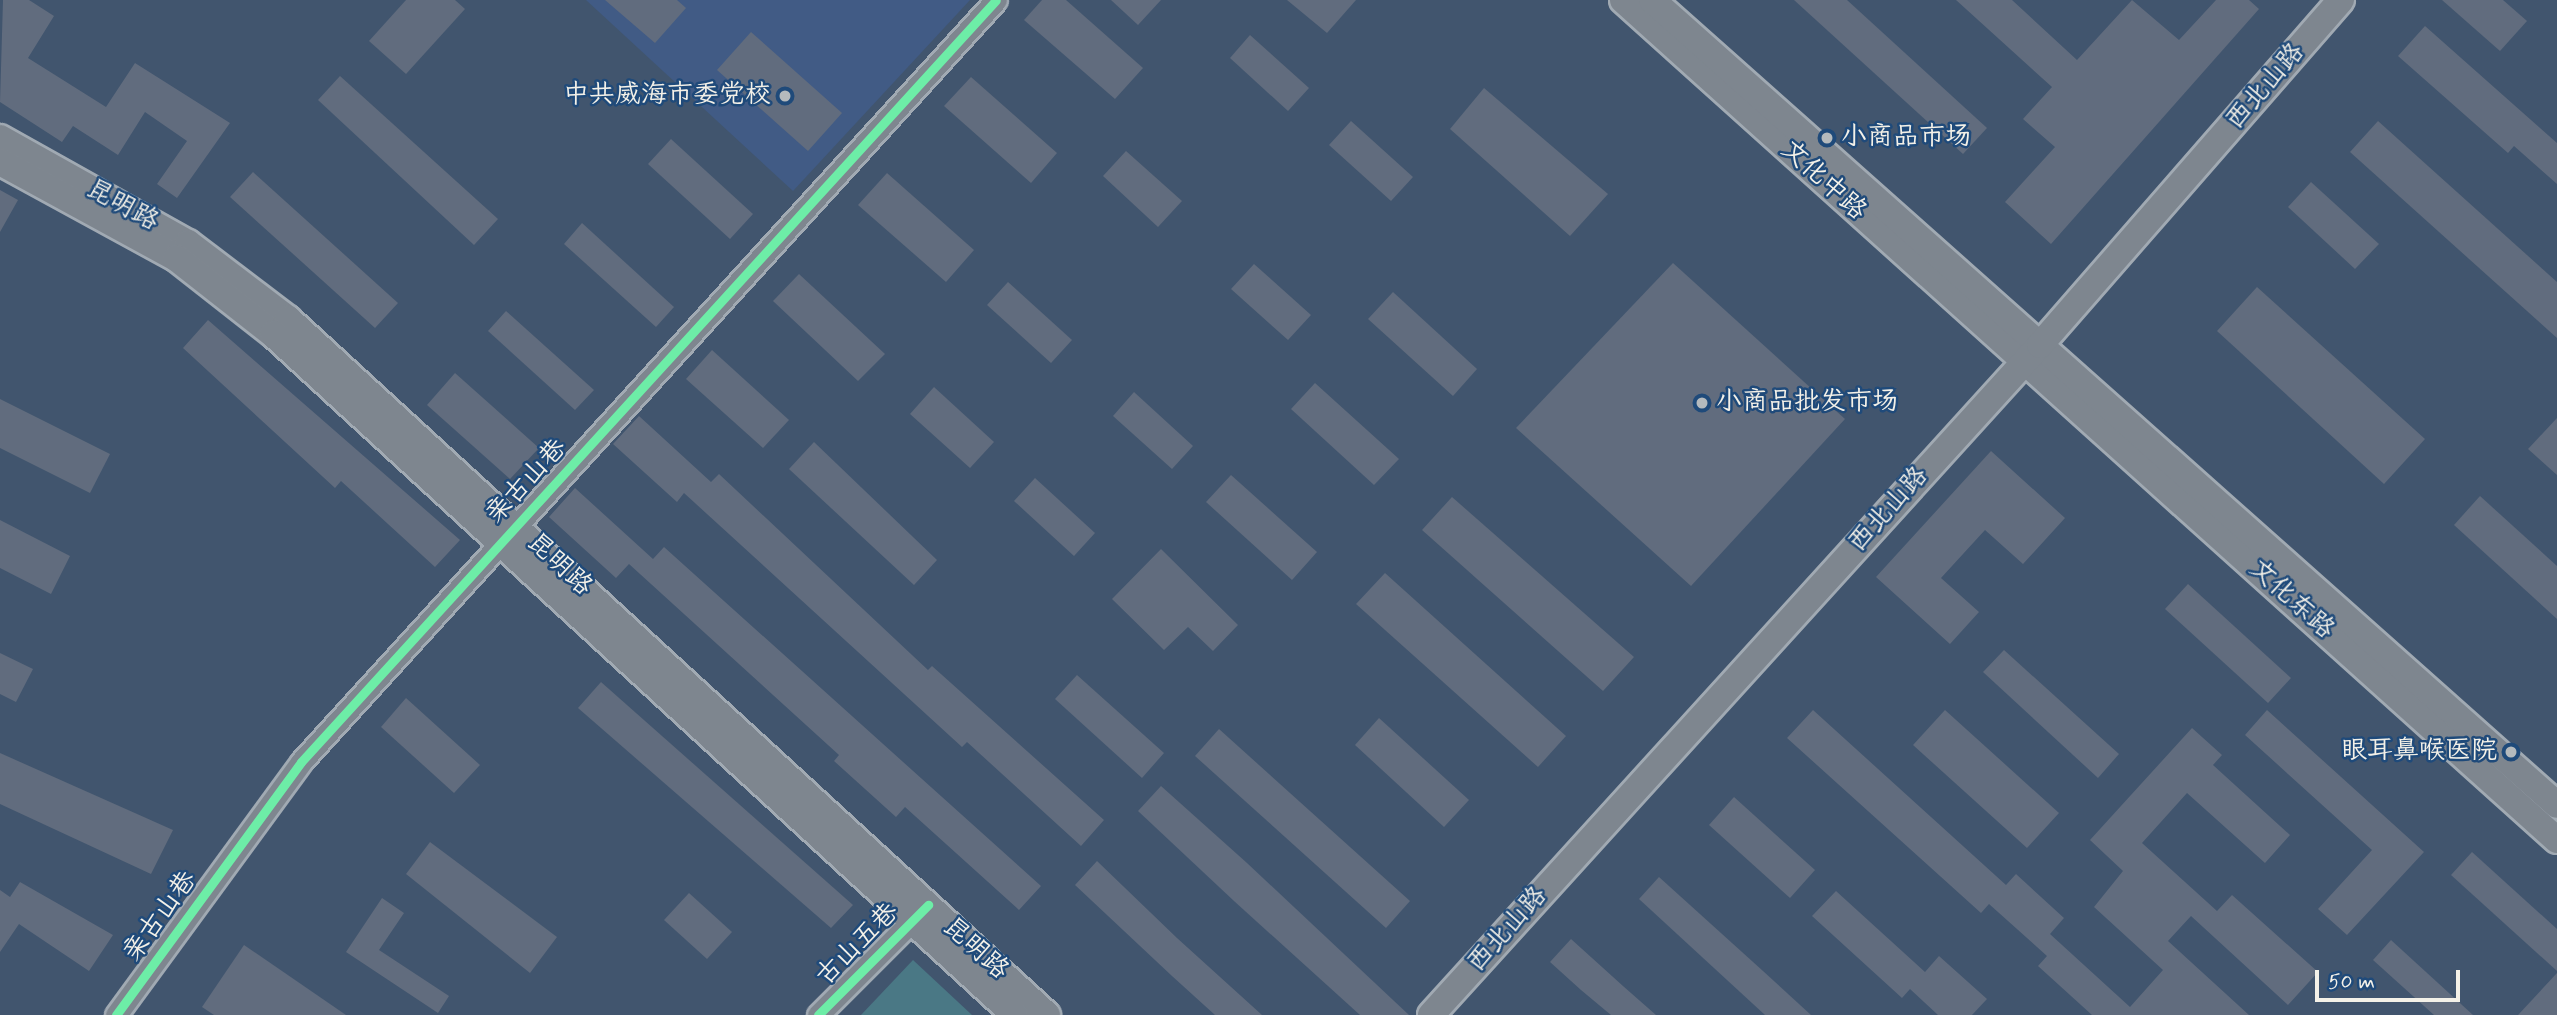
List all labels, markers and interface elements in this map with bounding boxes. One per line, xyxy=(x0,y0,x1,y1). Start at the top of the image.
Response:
street label: 西北山路 xyxy=(2220,38,2312,136)
place label: 中共威海市委党校 xyxy=(563,80,771,112)
marker: 中共威海市委党校 xyxy=(777,88,793,104)
place label: 小商品市场 xyxy=(1841,122,1971,154)
marker: 小商品市场 xyxy=(1819,130,1835,146)
street label: 文化中路 xyxy=(1774,135,1872,227)
street label: 昆明路 xyxy=(80,173,164,239)
place label: 小商品批发市场 xyxy=(1716,387,1898,419)
marker: 小商品批发市场 xyxy=(1694,395,1710,411)
street label: 亲古山巷 xyxy=(480,433,574,531)
street label: 西北山路 xyxy=(1843,461,1935,559)
street label: 昆明路 xyxy=(520,527,598,603)
street label: 文化东路 xyxy=(2242,554,2340,646)
place label: 眼耳鼻喉医院 xyxy=(2341,736,2497,768)
marker: 眼耳鼻喉医院 xyxy=(2503,744,2519,760)
street label: 亲古山巷 xyxy=(118,866,204,968)
street label: 西北山路 xyxy=(1462,881,1554,979)
street label: 古山五巷 xyxy=(810,897,906,993)
street label: 昆明路 xyxy=(936,911,1014,987)
scale bar xyxy=(2319,956,2464,1000)
text: 50 m xyxy=(2328,968,2375,996)

